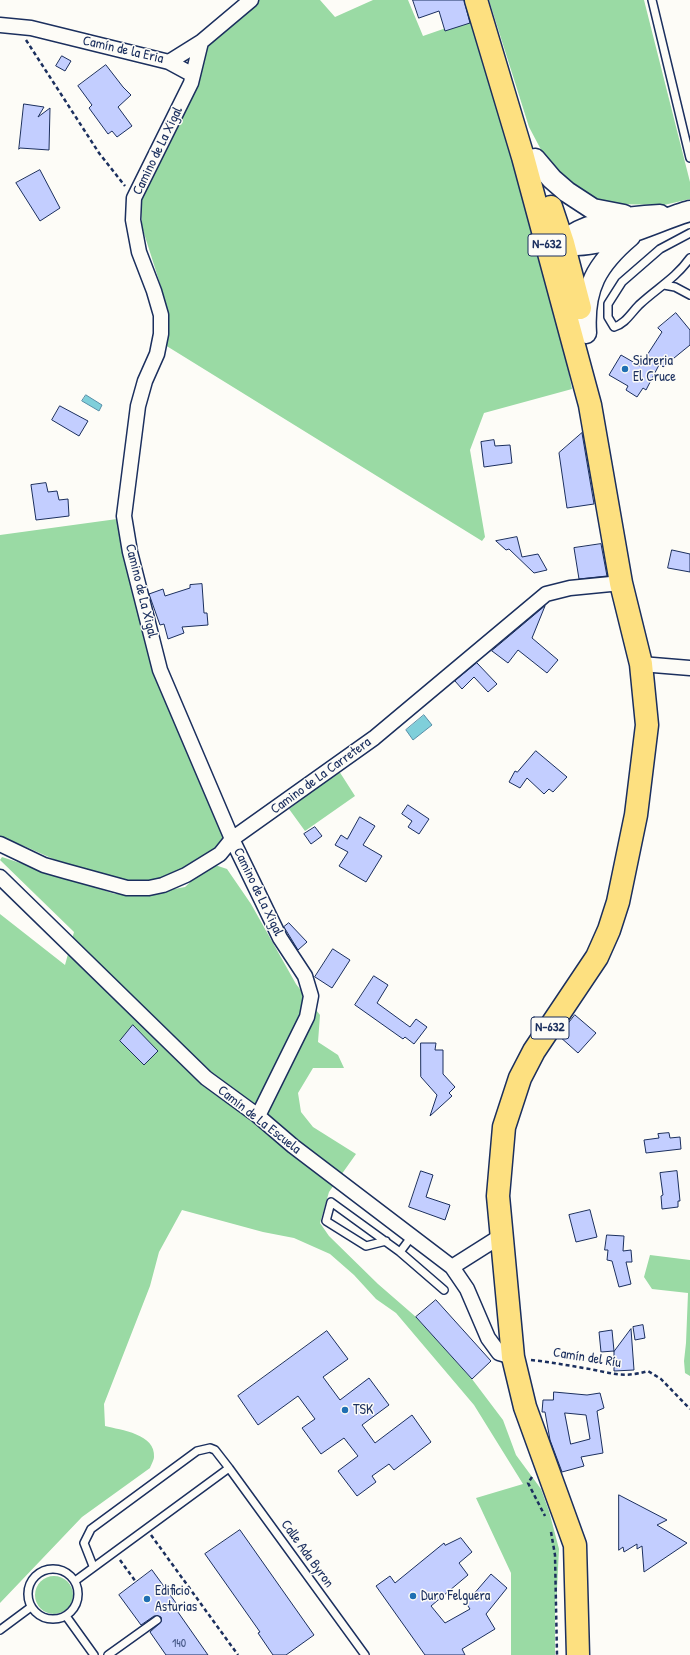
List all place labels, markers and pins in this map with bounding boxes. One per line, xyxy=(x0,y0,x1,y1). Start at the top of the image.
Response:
place label: Sidreria El Cruce xyxy=(633,353,676,386)
marker: Sidreria El Cruce xyxy=(620,364,630,374)
place label: TSK xyxy=(353,1402,373,1418)
marker: TSK xyxy=(340,1405,350,1415)
place label: Edificio Asturias xyxy=(155,1583,197,1616)
place label: Duro Felguera xyxy=(421,1588,490,1604)
marker: Duro Felguera xyxy=(408,1591,418,1601)
marker: Edificio Asturias xyxy=(142,1594,152,1604)

